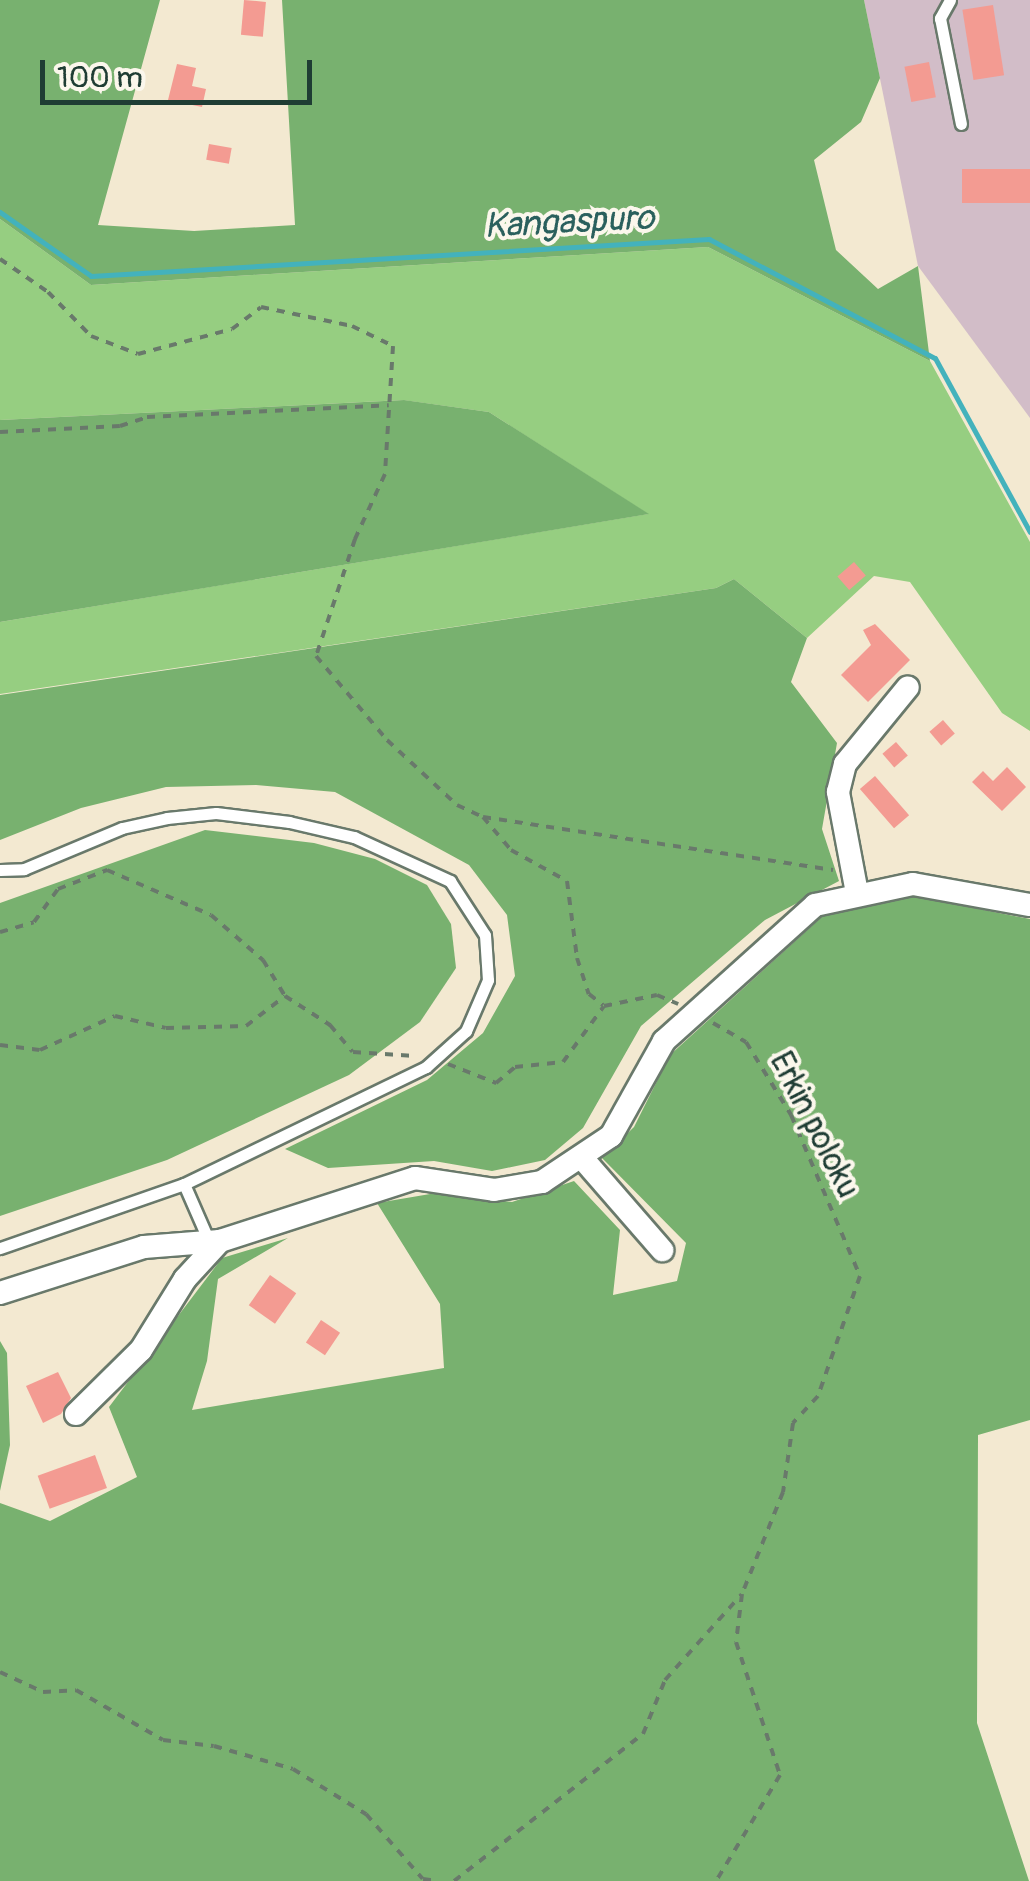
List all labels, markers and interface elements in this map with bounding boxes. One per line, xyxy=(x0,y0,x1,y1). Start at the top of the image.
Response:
scale bar xyxy=(45,40,318,102)
text: 100 m xyxy=(57,59,143,96)
water label: Kangaspuro xyxy=(483,197,655,247)
street label: Erkin poloku xyxy=(761,1046,867,1204)

